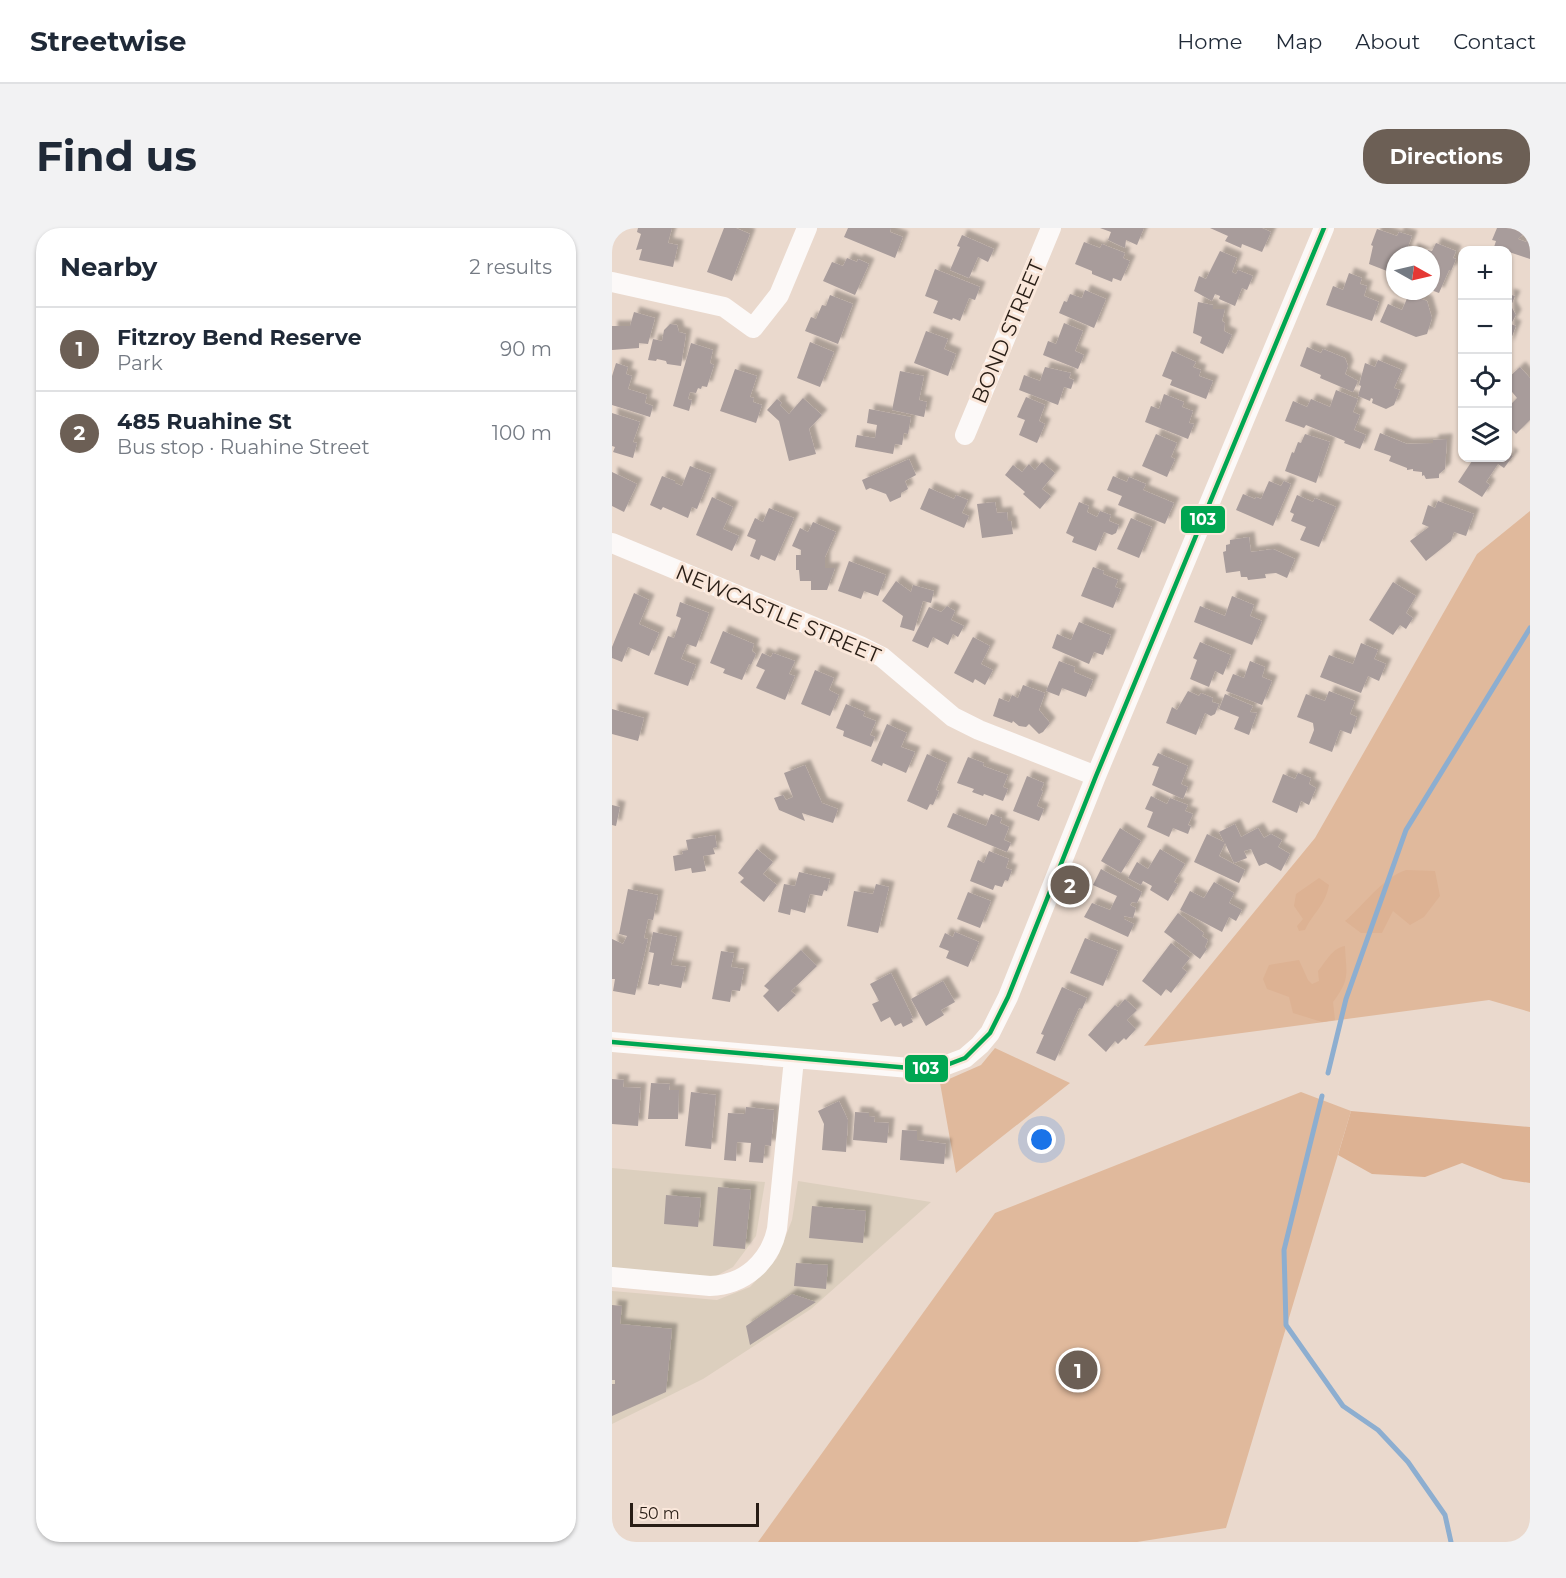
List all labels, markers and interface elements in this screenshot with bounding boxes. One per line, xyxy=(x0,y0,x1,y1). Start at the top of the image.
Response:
text: Streetwise xyxy=(30,24,186,58)
text: Home xyxy=(1177,29,1242,54)
text: Map xyxy=(1275,29,1322,54)
text: About xyxy=(1355,29,1420,54)
text: Contact xyxy=(1453,29,1536,54)
button: Directions xyxy=(1363,129,1530,184)
text: Find us xyxy=(36,130,197,182)
north arrow xyxy=(1386,246,1440,300)
map controls xyxy=(1458,246,1512,462)
button: + xyxy=(1458,246,1512,300)
text: Nearby xyxy=(60,251,157,283)
text: 2 results xyxy=(469,255,552,279)
street label: BOND STREET xyxy=(966,256,1049,407)
button: − xyxy=(1458,300,1512,354)
text: Fitzroy Bend Reserve xyxy=(117,324,362,351)
text: 1 xyxy=(76,337,83,361)
text: 90 m xyxy=(500,337,552,361)
text: Park xyxy=(117,351,163,375)
button: locate xyxy=(1458,354,1512,408)
text: 485 Ruahine St xyxy=(117,408,292,435)
button: layers xyxy=(1458,408,1512,462)
text: 2 xyxy=(74,421,85,445)
text: 100 m xyxy=(492,421,552,445)
text: Bus stop · Ruahine Street xyxy=(117,435,370,459)
line badge: 103 xyxy=(1180,505,1226,534)
text: 103 xyxy=(1190,510,1216,529)
street label: NEWCASTLE STREET xyxy=(672,559,884,668)
pin: 2 xyxy=(1050,862,1090,908)
line badge: 103 xyxy=(904,1054,949,1083)
text: 103 xyxy=(913,1059,939,1078)
your location xyxy=(1027,1125,1056,1154)
pin: 1 xyxy=(1058,1348,1098,1392)
scale bar xyxy=(630,1500,759,1528)
text: 50 m xyxy=(639,1504,680,1523)

